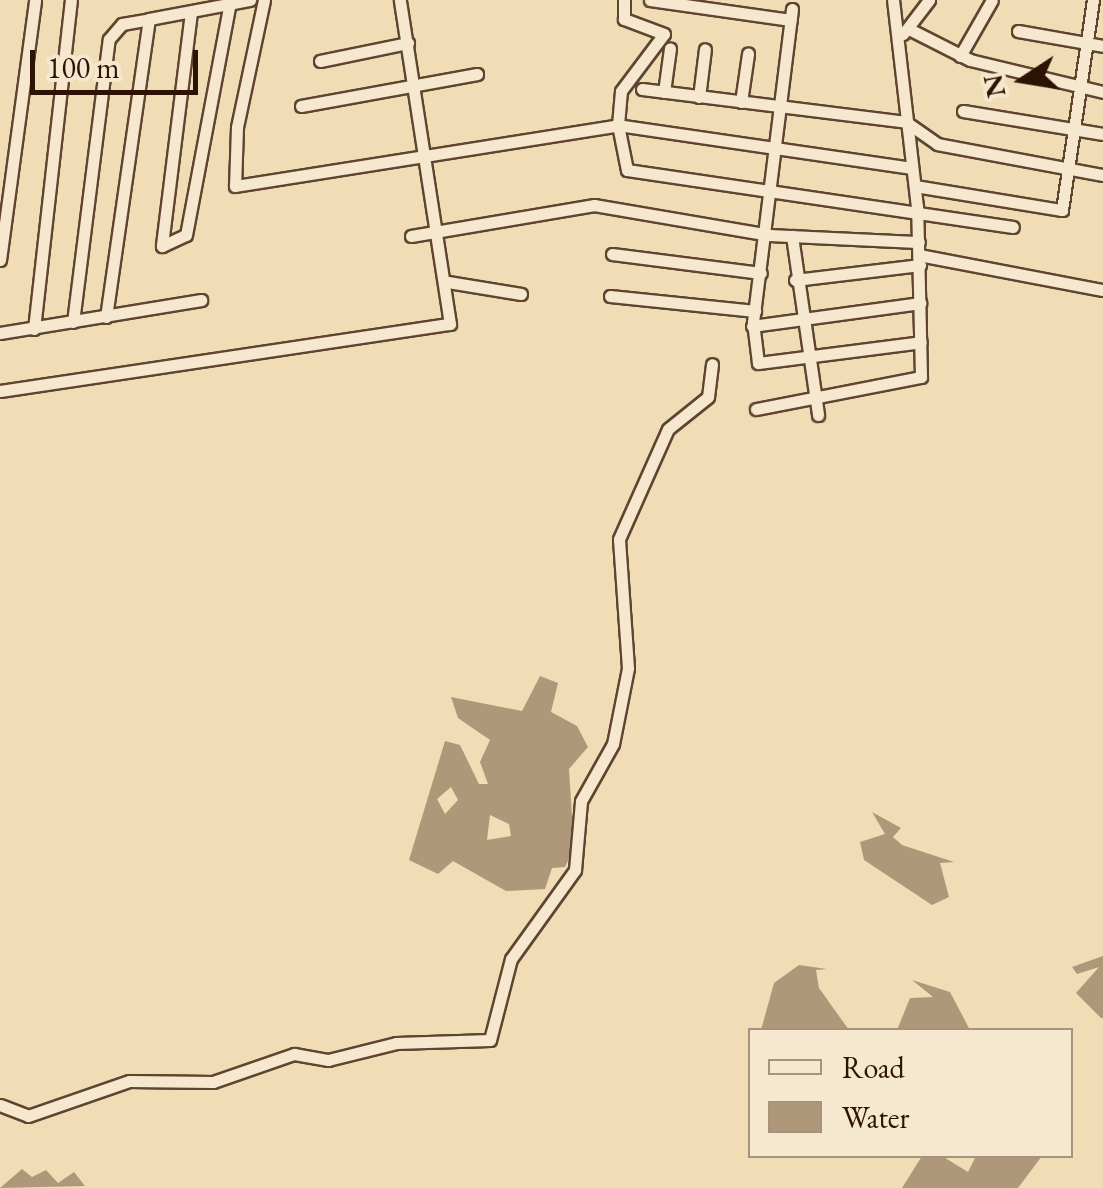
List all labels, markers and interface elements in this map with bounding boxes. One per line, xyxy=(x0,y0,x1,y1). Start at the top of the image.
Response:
scale bar xyxy=(35,30,202,92)
north arrow xyxy=(973,30,1073,130)
text: 100 m xyxy=(47,48,120,87)
text: N xyxy=(974,71,1014,101)
legend xyxy=(748,1028,1073,1158)
text: Road xyxy=(842,1048,905,1087)
text: Water xyxy=(842,1098,910,1137)

